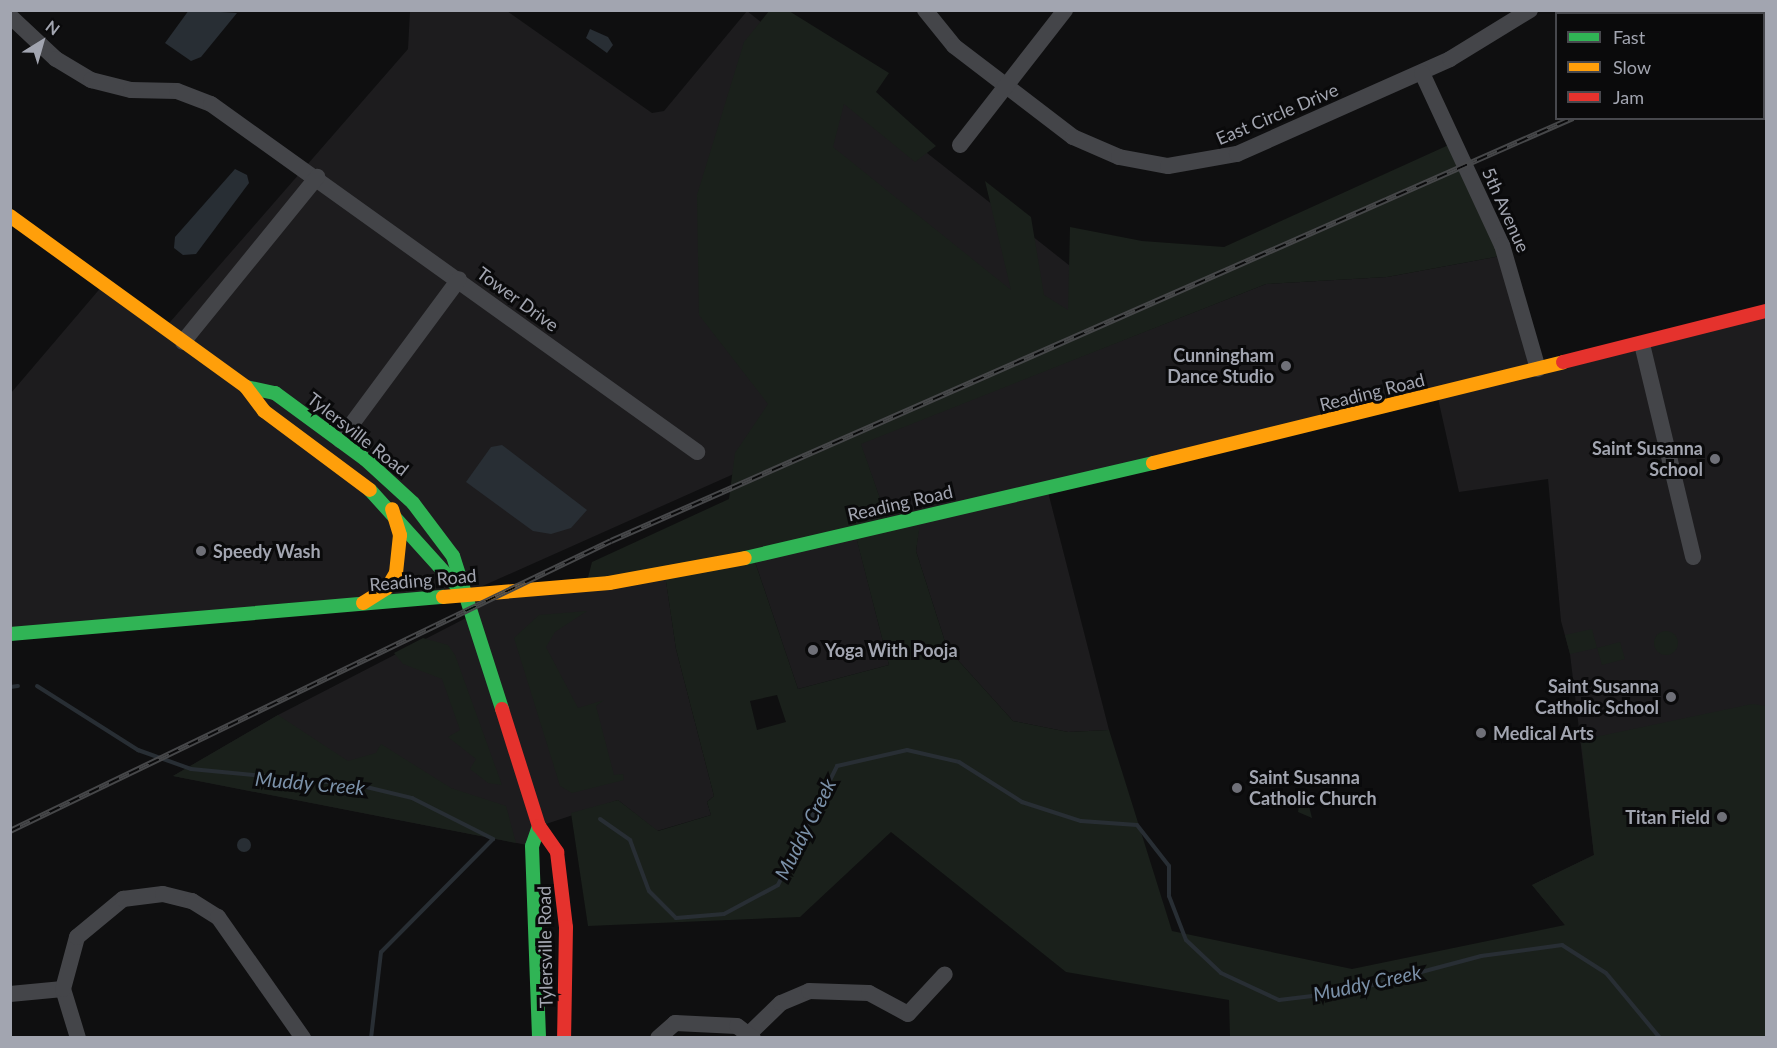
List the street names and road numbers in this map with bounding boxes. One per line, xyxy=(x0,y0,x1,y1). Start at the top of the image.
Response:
street label: East Circle Drive xyxy=(1213,79,1341,149)
street label: 5th Avenue xyxy=(1478,164,1534,256)
street label: Tower Drive xyxy=(473,262,563,336)
street label: Reading Road xyxy=(1317,369,1427,415)
street label: Tylersville Road xyxy=(303,388,413,480)
street label: Reading Road xyxy=(845,480,955,526)
street label: Reading Road xyxy=(369,565,477,595)
street label: Tylersville Road xyxy=(533,886,557,1008)

